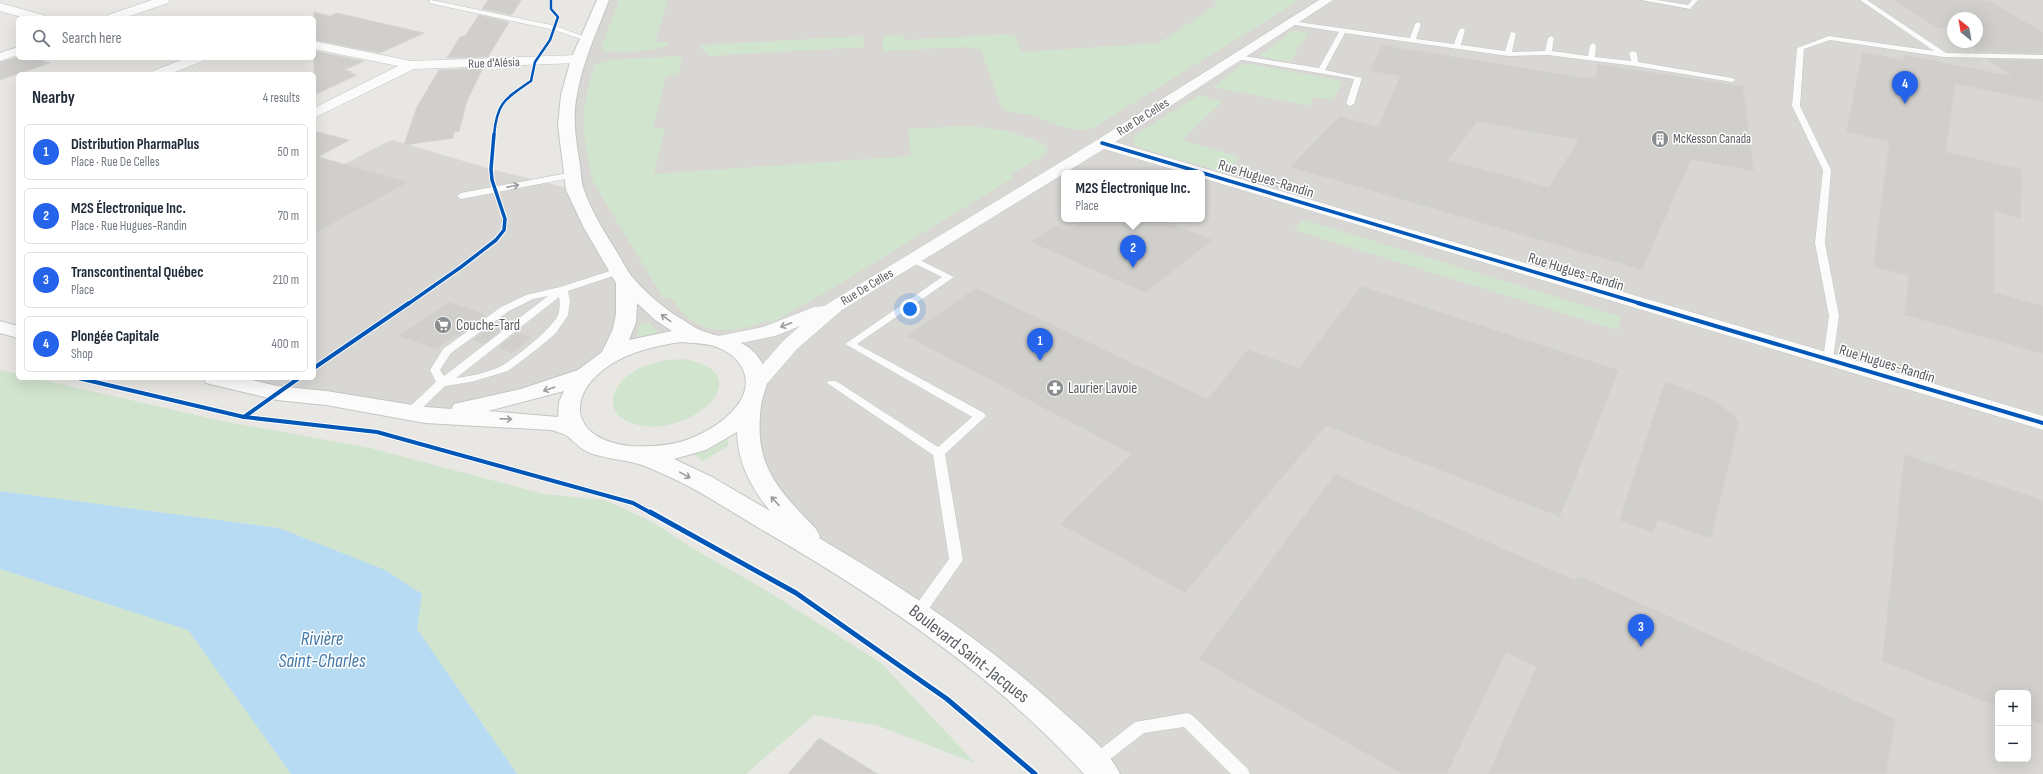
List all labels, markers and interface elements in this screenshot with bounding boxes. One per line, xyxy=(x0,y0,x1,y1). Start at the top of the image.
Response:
north arrow xyxy=(1947,12,1983,48)
search box xyxy=(16,16,316,60)
icon: search xyxy=(30,27,52,49)
text: Search here xyxy=(62,29,122,48)
street label: Rue d'Alésia xyxy=(468,54,520,72)
pin: 4 xyxy=(1892,71,1918,104)
text: Nearby xyxy=(32,88,75,108)
text: 4 results xyxy=(263,90,300,106)
street label: Rue De Celles xyxy=(1114,95,1172,139)
building icon: McKesson Canada xyxy=(1650,129,1670,149)
place label: McKesson Canada xyxy=(1673,131,1751,147)
text: Distribution PharmaPlus xyxy=(71,135,199,154)
text: 1 xyxy=(43,144,49,160)
text: 50 m xyxy=(278,144,299,160)
text: Place · Rue De Celles xyxy=(71,154,160,170)
street label: Rue Hugues-Randin xyxy=(1216,155,1316,203)
popup xyxy=(1061,170,1205,222)
text: M2S Électronique Inc. xyxy=(1076,179,1190,198)
one-way arrow xyxy=(506,182,519,190)
text: Place xyxy=(1076,198,1099,214)
text: M2S Électronique Inc. xyxy=(71,199,186,218)
text: 2 xyxy=(43,208,49,224)
text: 70 m xyxy=(278,208,299,224)
text: Place · Rue Hugues-Randin xyxy=(71,218,187,234)
pin: 2 xyxy=(1120,235,1146,268)
street label: Rue Hugues-Randin xyxy=(1526,248,1626,296)
text: Transcontinental Québec xyxy=(71,263,204,282)
street label: Rue De Celles xyxy=(838,265,897,309)
text: 3 xyxy=(43,272,49,288)
text: 210 m xyxy=(273,272,299,288)
text: Place xyxy=(71,282,94,298)
your location xyxy=(900,299,920,319)
one-way arrow xyxy=(661,314,672,322)
supermarket icon: Couche-Tard xyxy=(433,315,453,335)
place label: Couche-Tard xyxy=(456,316,520,335)
one-way arrow xyxy=(780,321,792,329)
text: Plongée Capitale xyxy=(71,327,159,346)
pin: 1 xyxy=(1027,328,1053,361)
text: 4 xyxy=(43,336,49,352)
text: 400 m xyxy=(272,336,299,352)
street label: Rue Hugues-Randin xyxy=(1837,340,1937,388)
text: Shop xyxy=(71,346,93,362)
pharmacy icon: Laurier Lavoie xyxy=(1045,378,1065,398)
place label: Laurier Lavoie xyxy=(1068,379,1137,398)
one-way arrow xyxy=(543,385,555,393)
one-way arrow xyxy=(499,416,512,423)
one-way arrow xyxy=(679,472,691,480)
one-way arrow xyxy=(770,496,780,506)
street label: Boulevard Saint-Jacques xyxy=(905,600,1033,708)
pin: 3 xyxy=(1628,614,1654,647)
water label: Rivière Saint-Charles xyxy=(278,628,366,673)
map controls xyxy=(1995,690,2031,762)
button: + xyxy=(1995,690,2031,726)
button: − xyxy=(1995,726,2031,762)

